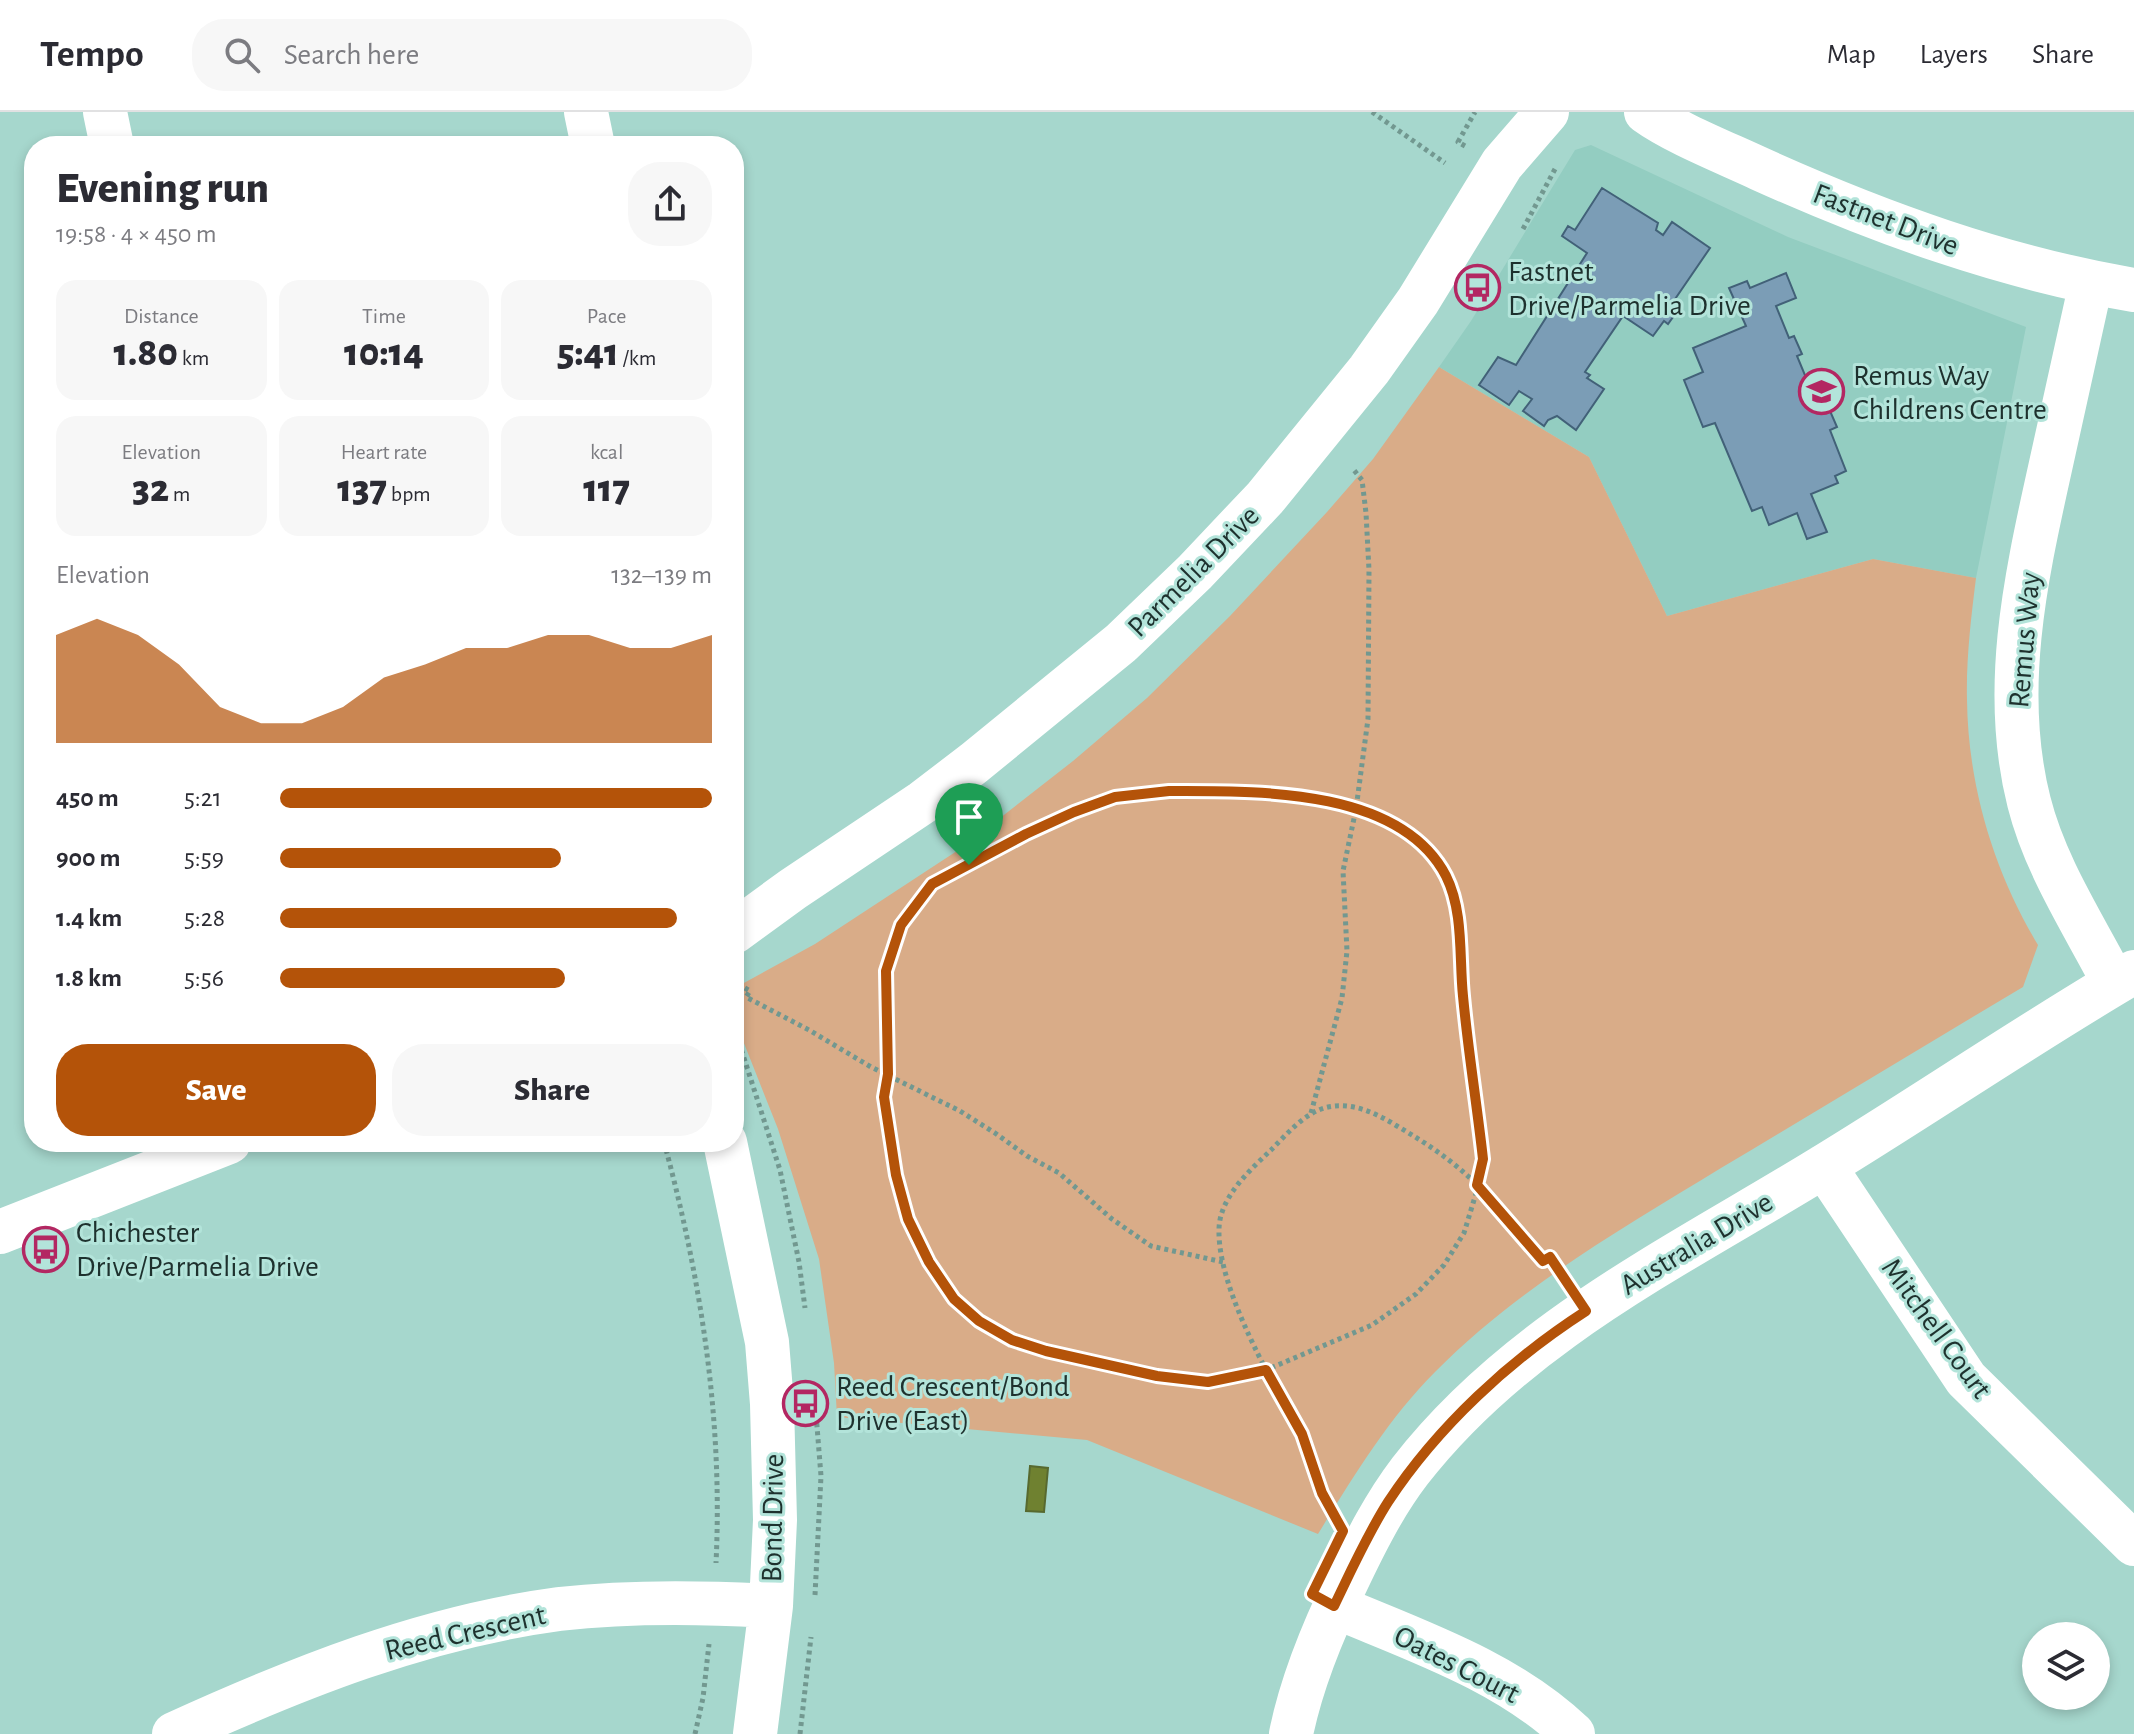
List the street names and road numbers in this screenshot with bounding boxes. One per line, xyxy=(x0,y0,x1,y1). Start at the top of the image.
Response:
street label: Fastnet Drive xyxy=(1809,179,1962,261)
street label: Parmelia Drive xyxy=(1122,500,1265,643)
street label: Remus Way xyxy=(2004,571,2046,709)
street label: Australia Drive xyxy=(1615,1187,1778,1301)
street label: Mitchell Court xyxy=(1876,1253,1997,1404)
street label: Bond Drive xyxy=(757,1453,789,1583)
street label: Reed Crescent xyxy=(382,1600,549,1666)
street label: Oates Court xyxy=(1389,1621,1524,1709)

